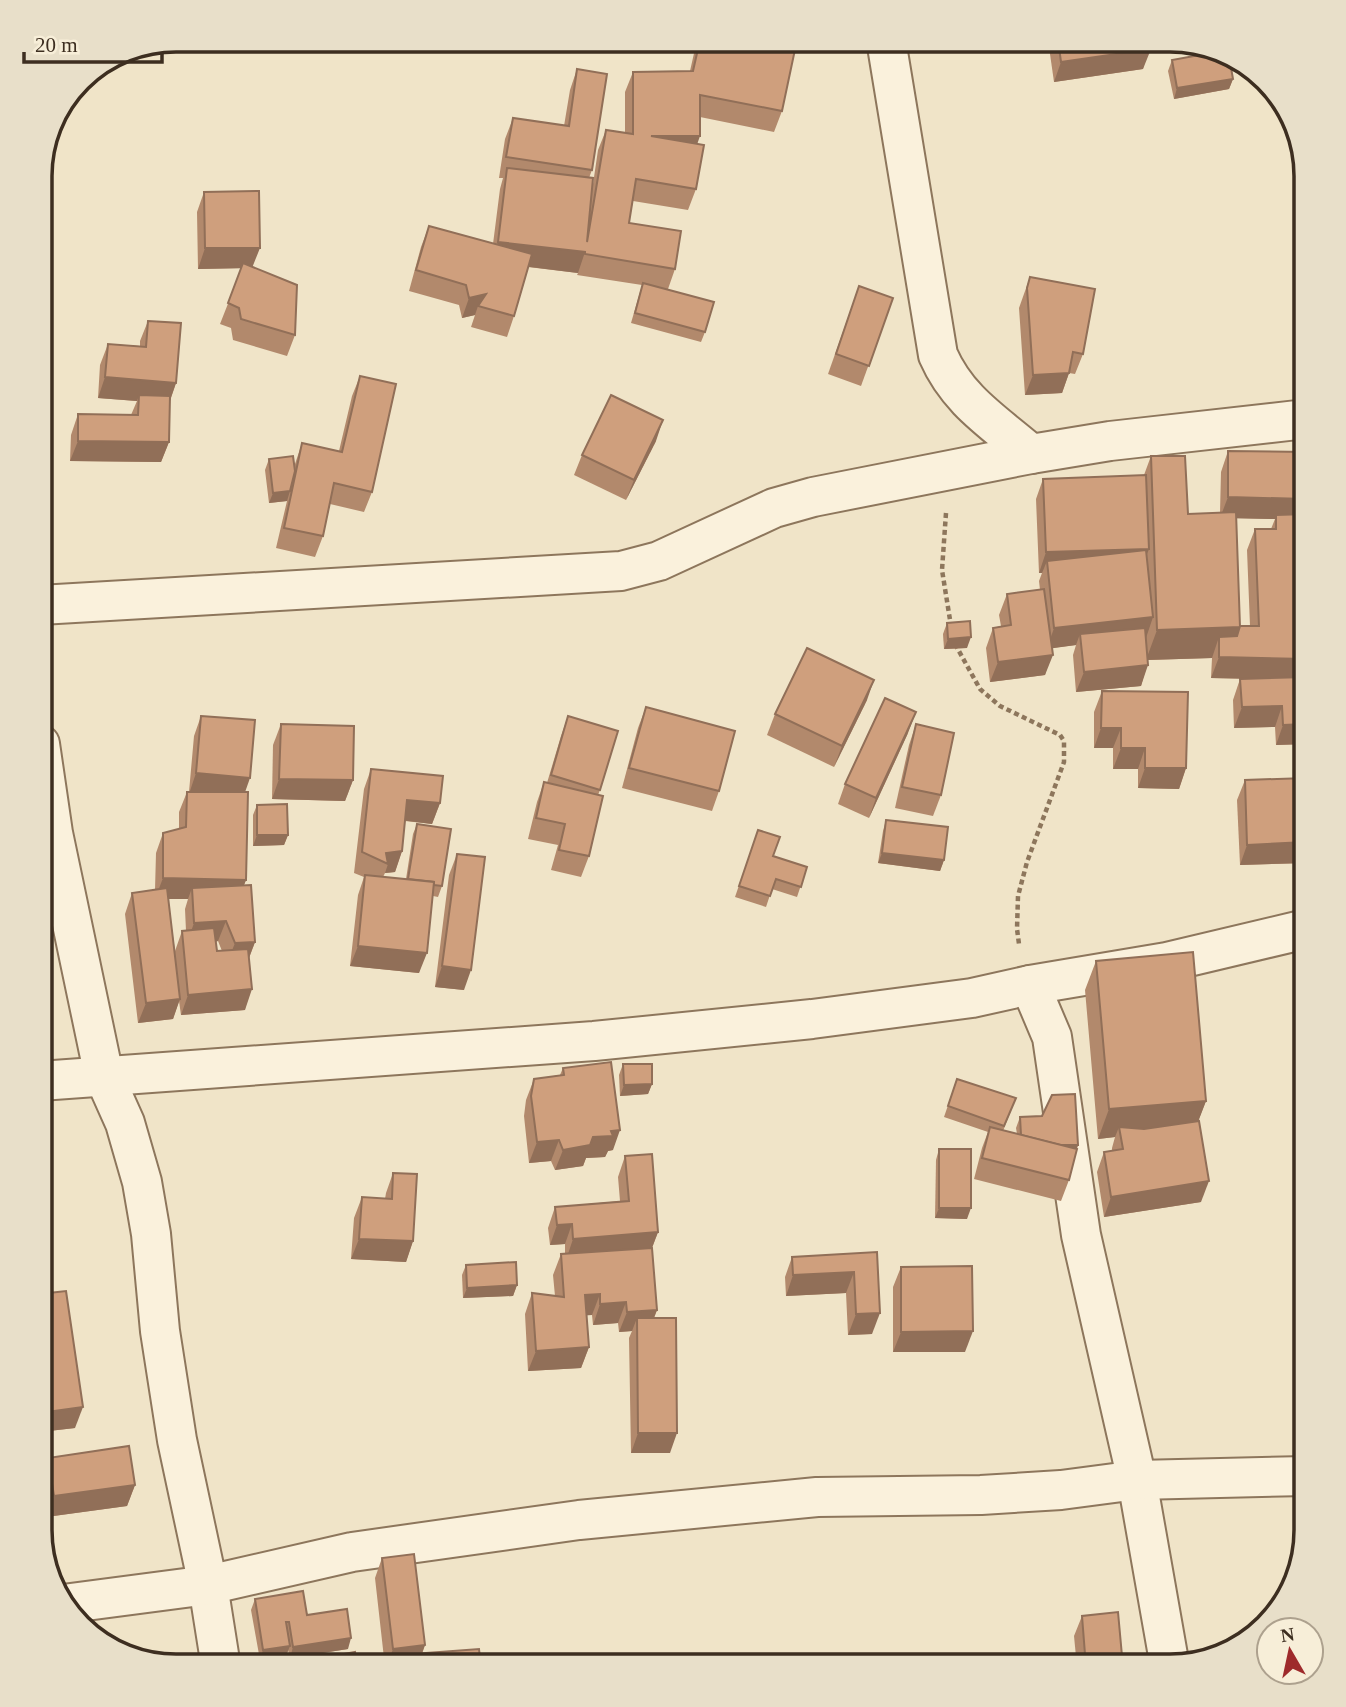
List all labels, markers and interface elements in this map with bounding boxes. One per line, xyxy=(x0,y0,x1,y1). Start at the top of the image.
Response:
scale bar xyxy=(24,21,163,65)
text: 20 m xyxy=(35,33,78,57)
north arrow xyxy=(1255,1616,1325,1686)
text: N xyxy=(1279,1623,1296,1646)

